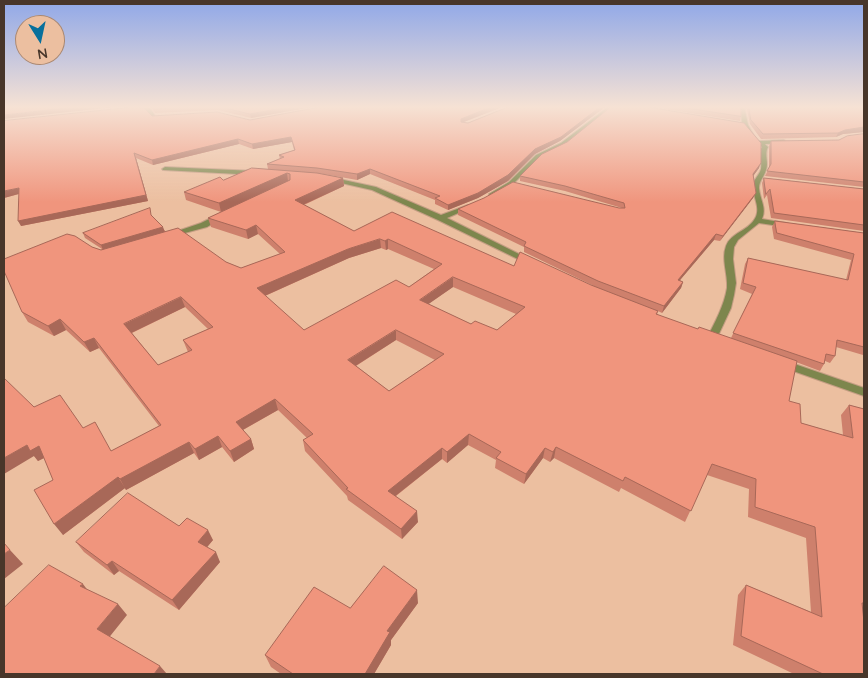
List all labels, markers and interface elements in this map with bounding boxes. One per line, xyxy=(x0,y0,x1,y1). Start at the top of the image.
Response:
north arrow xyxy=(15,15,65,65)
text: N xyxy=(36,44,49,64)

